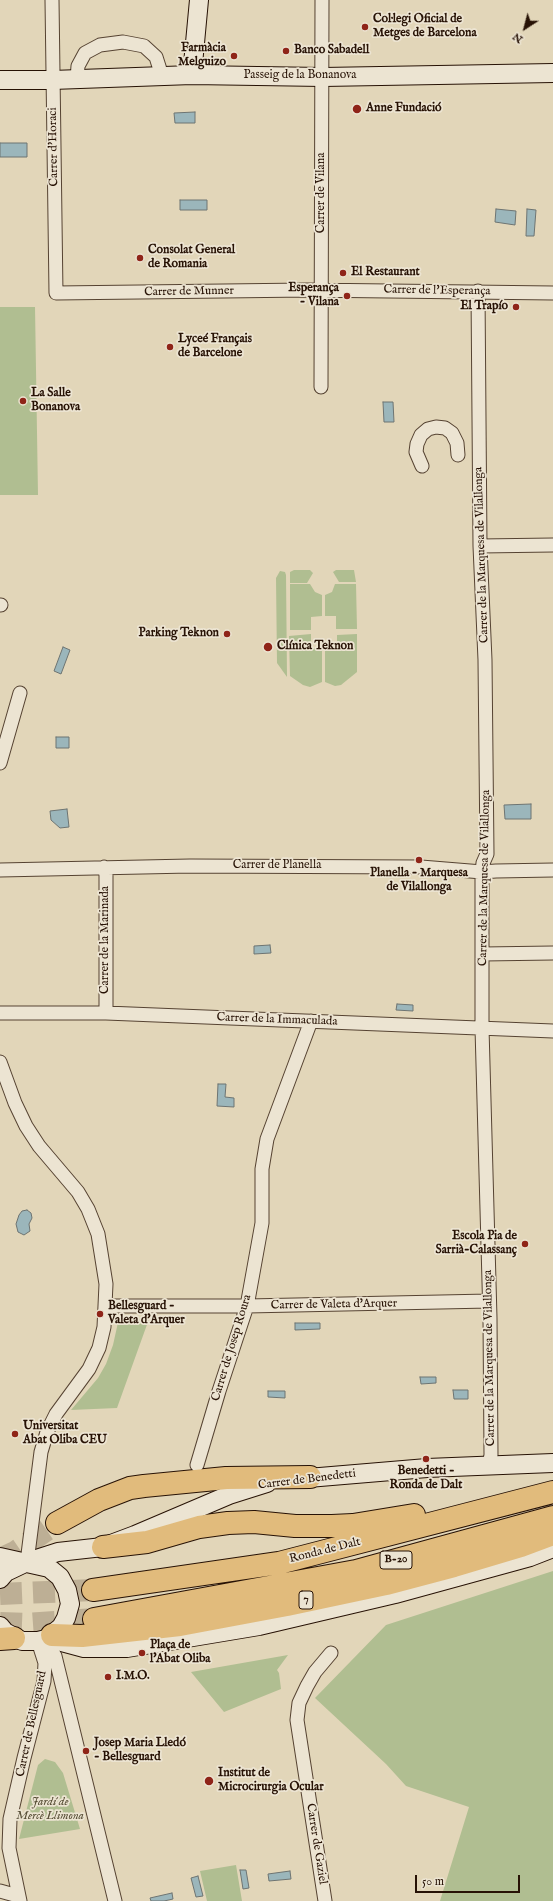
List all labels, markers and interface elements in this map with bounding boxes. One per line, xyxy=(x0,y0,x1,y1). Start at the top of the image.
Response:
north arrow xyxy=(505,8,545,48)
place label: Col·legi Oficial de Metges de Barcelona xyxy=(373,13,477,41)
marker: Col·legi Oficial de Metges de Barcelona xyxy=(360,22,370,32)
text: N xyxy=(510,29,526,46)
place label: Farmàcia Melguizo xyxy=(178,42,226,70)
place label: Banco Sabadell xyxy=(294,44,369,58)
marker: Banco Sabadell xyxy=(281,46,291,56)
marker: Farmàcia Melguizo xyxy=(229,51,239,61)
street label: Passeig de la Bonanova xyxy=(243,69,357,83)
place label: Anne Fundació xyxy=(366,102,442,116)
marker: Anne Fundació xyxy=(351,103,363,115)
street label: Carrer d'Horaci xyxy=(46,107,62,187)
street label: Carrer de Vilana xyxy=(315,153,329,233)
place label: Consolat General de Romania xyxy=(148,244,235,272)
marker: Consolat General de Romania xyxy=(135,253,145,263)
place label: El Restaurant xyxy=(351,266,420,280)
marker: El Restaurant xyxy=(338,268,348,278)
place label: Esperança - Vilana xyxy=(288,282,339,310)
street label: Carrer de l'Esperança xyxy=(383,283,491,299)
street label: Carrer de Munner xyxy=(144,284,234,300)
marker: Esperança - Vilana xyxy=(342,291,352,301)
place label: El Trapío xyxy=(460,300,508,314)
marker: El Trapío xyxy=(511,302,521,312)
place label: Lyceé Français de Barcelone xyxy=(178,333,252,361)
marker: Lyceé Français de Barcelone xyxy=(165,342,175,352)
place label: La Salle Bonanova xyxy=(31,387,80,415)
marker: La Salle Bonanova xyxy=(18,396,28,406)
street label: Carrer de la Marquesa de Vilallonga xyxy=(472,467,492,643)
place label: Parking Teknon xyxy=(139,627,219,641)
marker: Parking Teknon xyxy=(222,629,232,639)
place label: Clínica Teknon xyxy=(277,640,353,654)
marker: Clínica Teknon xyxy=(262,641,274,653)
street label: Carrer de la Marquesa de Vilallonga xyxy=(476,790,494,966)
marker: Planella - Marquesa de Vilallonga xyxy=(414,855,424,865)
street label: Carrer de Planella xyxy=(233,859,321,873)
place label: Planella - Marquesa de Vilallonga xyxy=(370,867,468,895)
street label: Carrer de la Marinada xyxy=(99,886,113,994)
street label: Carrer de la Immaculada xyxy=(216,1011,338,1029)
place label: Escola Pia de Sarrià-Calassanç xyxy=(435,1230,517,1258)
marker: Escola Pia de Sarrià-Calassanç xyxy=(520,1239,530,1249)
street label: Carrer de la Marquesa de Vilallonga xyxy=(481,1270,499,1446)
street label: Carrer de Josep Roura xyxy=(209,1293,255,1403)
street label: Carrer de Valeta d'Arquer xyxy=(271,1297,397,1313)
place label: Bellesguard - Valeta d'Arquer xyxy=(108,1300,185,1328)
marker: Bellesguard - Valeta d'Arquer xyxy=(95,1309,105,1319)
place label: Universitat Abat Oliba CEU xyxy=(23,1420,107,1448)
marker: Universitat Abat Oliba CEU xyxy=(10,1429,20,1439)
marker: Benedetti - Ronda de Dalt xyxy=(421,1454,431,1464)
place label: Benedetti - Ronda de Dalt xyxy=(390,1465,462,1493)
street label: Carrer de Benedetti xyxy=(257,1467,357,1493)
street label: Ronda de Dalt xyxy=(288,1535,362,1567)
road number: B-20 xyxy=(380,1551,412,1569)
road number: 7 xyxy=(299,1591,313,1609)
place label: Plaça de l'Abat Oliba xyxy=(150,1639,211,1667)
marker: Plaça de l'Abat Oliba xyxy=(137,1648,147,1658)
street label: Carrer de Bellesguard xyxy=(14,1670,50,1778)
place label: I.M.O. xyxy=(116,1670,150,1684)
marker: I.M.O. xyxy=(103,1672,113,1682)
place label: Josep Maria Lledó - Bellesguard xyxy=(94,1737,186,1765)
marker: Josep Maria Lledó - Bellesguard xyxy=(81,1746,91,1756)
place label: Institut de Microcirurgia Ocular xyxy=(218,1767,324,1795)
marker: Institut de Microcirurgia Ocular xyxy=(203,1775,215,1787)
park label: Jardí de Mercè Llimona xyxy=(16,1796,84,1824)
street label: Carrer de Gaziel xyxy=(302,1802,330,1886)
scale bar xyxy=(417,1867,522,1893)
text: 50 m xyxy=(422,1874,444,1889)

